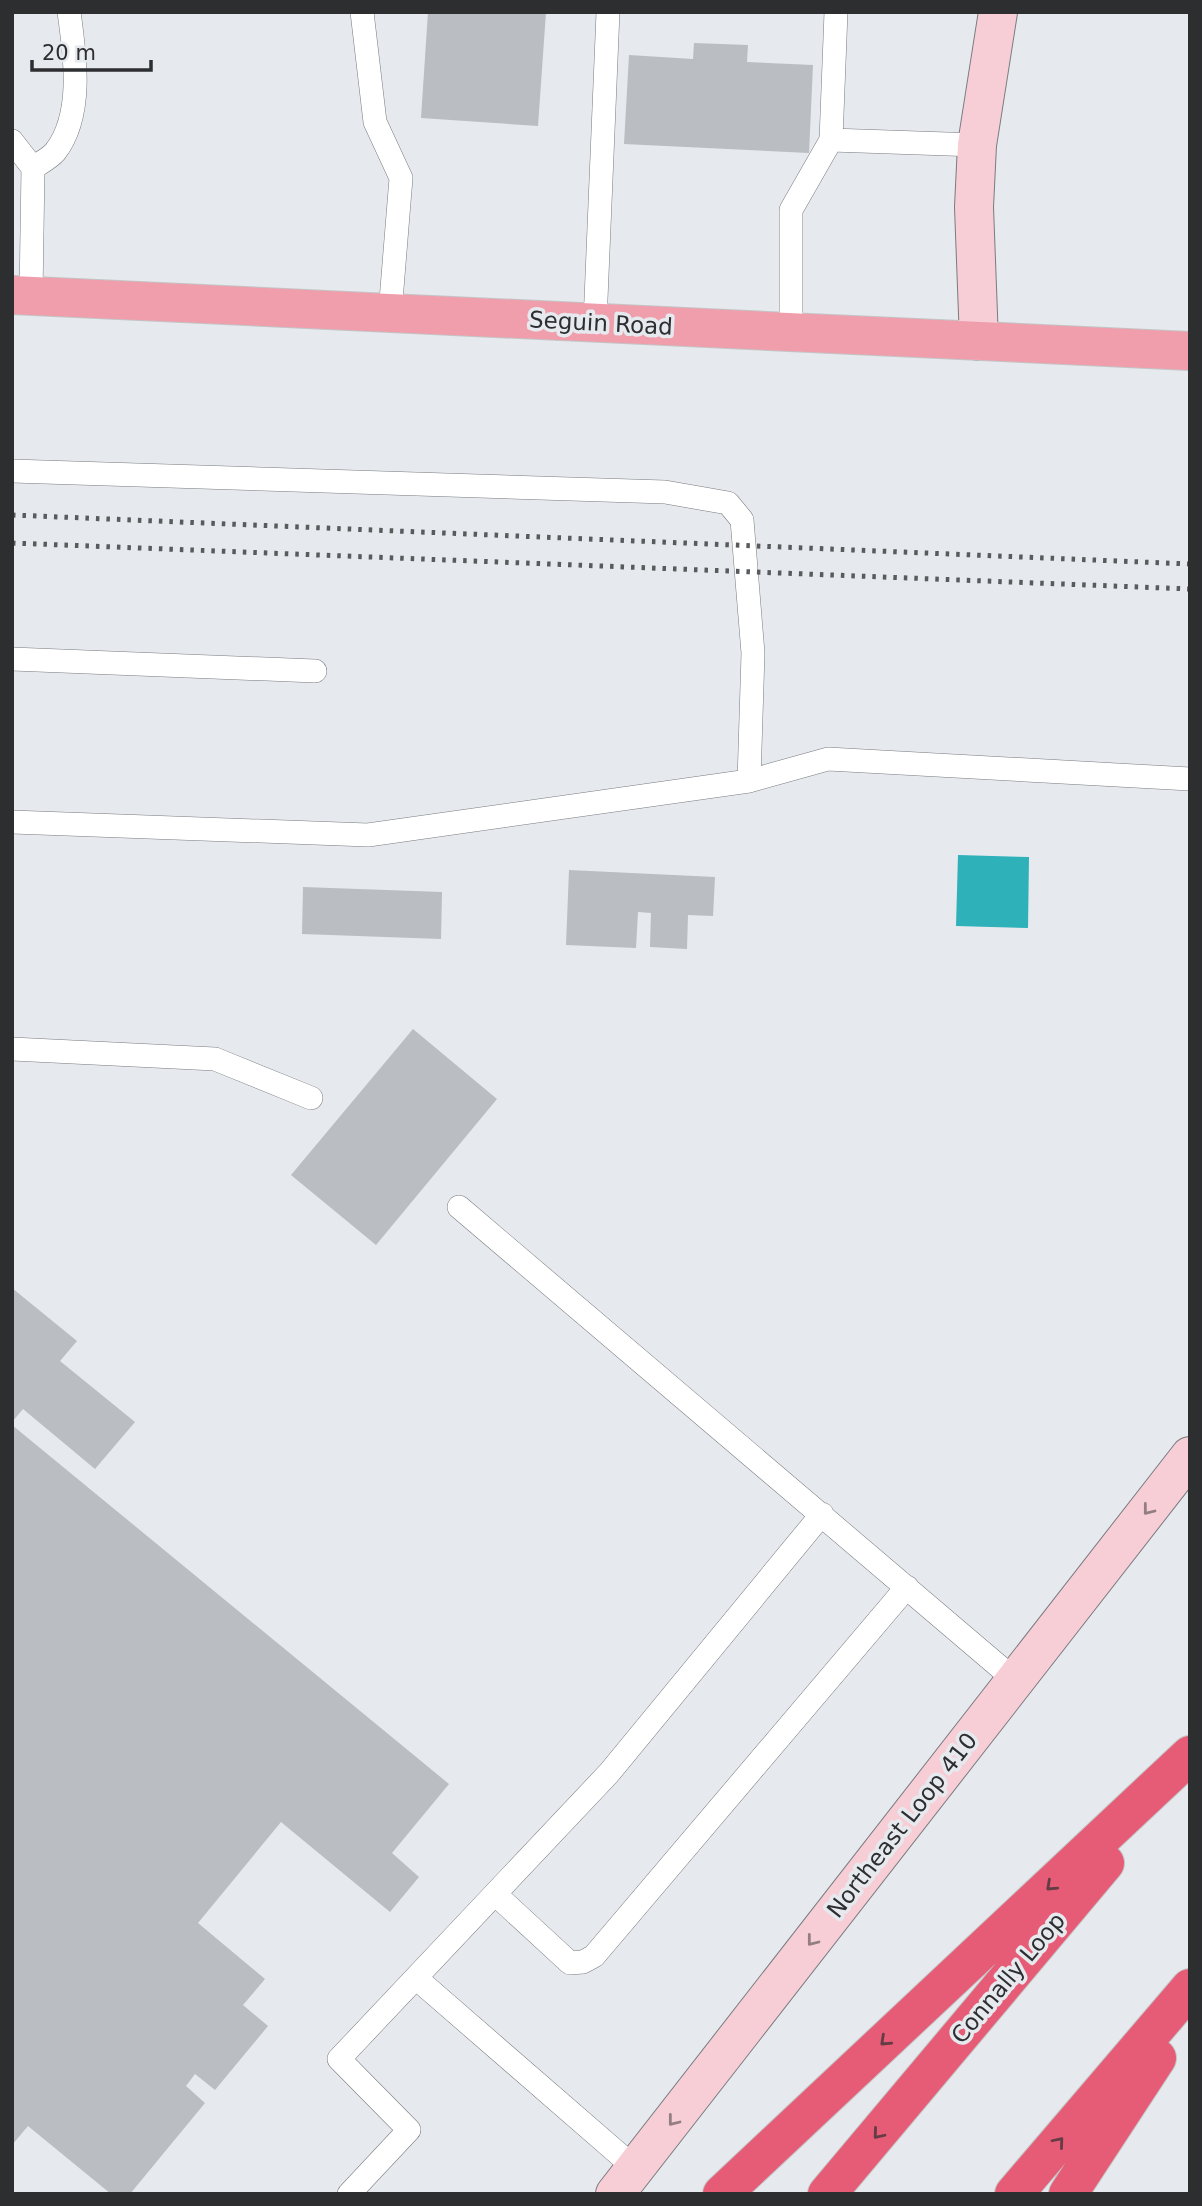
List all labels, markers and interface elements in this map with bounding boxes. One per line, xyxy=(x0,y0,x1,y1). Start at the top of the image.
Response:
scale bar xyxy=(32,28,150,72)
text: 20 m xyxy=(42,41,96,65)
street label: Seguin Road xyxy=(528,306,674,340)
one-way arrow xyxy=(1143,1502,1156,1515)
street label: Northeast Loop 410 xyxy=(822,1727,982,1923)
one-way arrow xyxy=(1046,1877,1059,1890)
street label: Connally Loop xyxy=(946,1907,1070,2049)
one-way arrow xyxy=(808,1933,821,1946)
one-way arrow xyxy=(880,2033,893,2046)
one-way arrow xyxy=(668,2113,681,2125)
one-way arrow xyxy=(874,2125,886,2138)
one-way arrow xyxy=(1051,2137,1063,2150)

